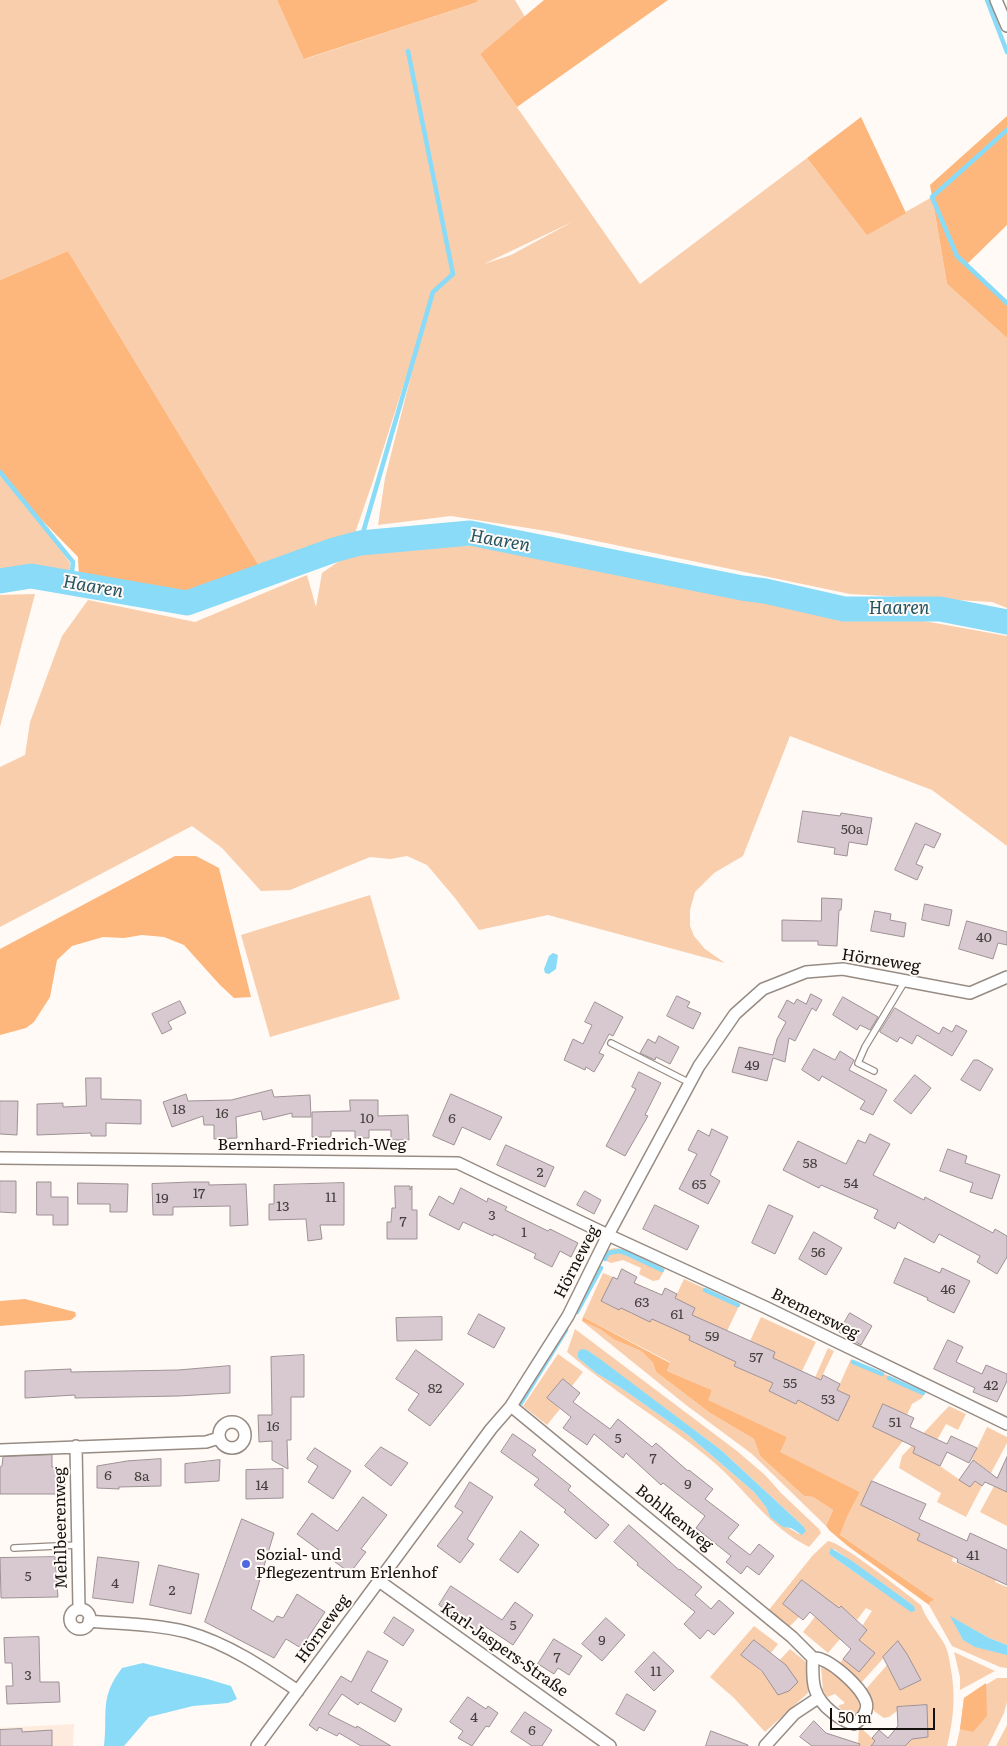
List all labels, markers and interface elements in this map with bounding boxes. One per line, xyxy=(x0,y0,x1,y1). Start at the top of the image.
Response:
water label: Haaren xyxy=(468,525,532,557)
water label: Haaren xyxy=(61,571,125,603)
water label: Haaren xyxy=(869,598,929,620)
house number: 50a xyxy=(841,822,863,838)
house number: 40 xyxy=(976,930,992,946)
street label: Hörneweg xyxy=(840,945,922,977)
house number: 49 xyxy=(744,1058,760,1074)
house number: 18 xyxy=(172,1102,186,1118)
house number: 16 xyxy=(215,1106,229,1122)
house number: 10 xyxy=(360,1111,374,1127)
house number: 6 xyxy=(448,1111,456,1127)
street label: Bernhard-Friedrich-Weg xyxy=(218,1135,406,1155)
house number: 58 xyxy=(803,1156,817,1172)
house number: 2 xyxy=(536,1165,544,1181)
house number: 54 xyxy=(844,1176,858,1192)
house number: 65 xyxy=(692,1177,706,1193)
house number: 17 xyxy=(193,1186,205,1202)
house number: 11 xyxy=(325,1190,337,1206)
house number: 19 xyxy=(155,1191,169,1207)
house number: 13 xyxy=(276,1199,290,1215)
house number: 3 xyxy=(488,1208,496,1224)
house number: 7 xyxy=(399,1214,407,1230)
street label: Hörneweg xyxy=(550,1222,604,1302)
house number: 1 xyxy=(521,1225,527,1241)
house number: 56 xyxy=(811,1245,825,1261)
house number: 46 xyxy=(940,1282,956,1298)
street label: Bremersweg xyxy=(768,1284,862,1344)
house number: 63 xyxy=(634,1295,650,1311)
house number: 61 xyxy=(670,1307,684,1323)
house number: 59 xyxy=(705,1329,719,1345)
house number: 57 xyxy=(749,1350,763,1366)
house number: 55 xyxy=(783,1376,797,1392)
house number: 42 xyxy=(984,1378,998,1394)
house number: 82 xyxy=(428,1381,442,1397)
house number: 53 xyxy=(821,1392,835,1408)
house number: 51 xyxy=(889,1415,901,1431)
house number: 16 xyxy=(266,1419,280,1435)
house number: 5 xyxy=(614,1431,622,1447)
house number: 7 xyxy=(649,1451,657,1467)
street label: Mehlbeerenweg xyxy=(50,1467,72,1589)
house number: 6 xyxy=(104,1468,112,1484)
house number: 8a xyxy=(134,1469,150,1485)
house number: 9 xyxy=(684,1477,692,1493)
house number: 14 xyxy=(256,1478,268,1494)
street label: Bohlkenweg xyxy=(631,1481,717,1555)
place label: Sozial- und Pflegezentrum Erlenhof xyxy=(256,1545,437,1583)
house number: 41 xyxy=(966,1548,980,1564)
marker: Sozial- und Pflegezentrum Erlenhof xyxy=(240,1558,252,1570)
house number: 5 xyxy=(24,1569,32,1585)
house number: 4 xyxy=(111,1576,119,1592)
house number: 2 xyxy=(168,1583,176,1599)
street label: Hörneweg xyxy=(292,1591,354,1667)
street label: Karl-Jaspers-Straße xyxy=(437,1599,571,1701)
house number: 5 xyxy=(509,1618,517,1634)
house number: 9 xyxy=(598,1633,606,1649)
house number: 7 xyxy=(553,1650,561,1666)
house number: 11 xyxy=(650,1664,662,1680)
house number: 3 xyxy=(24,1668,32,1684)
scale bar xyxy=(832,1698,937,1730)
text: 50 m xyxy=(838,1705,872,1728)
house number: 4 xyxy=(470,1710,478,1726)
house number: 6 xyxy=(528,1723,536,1739)

